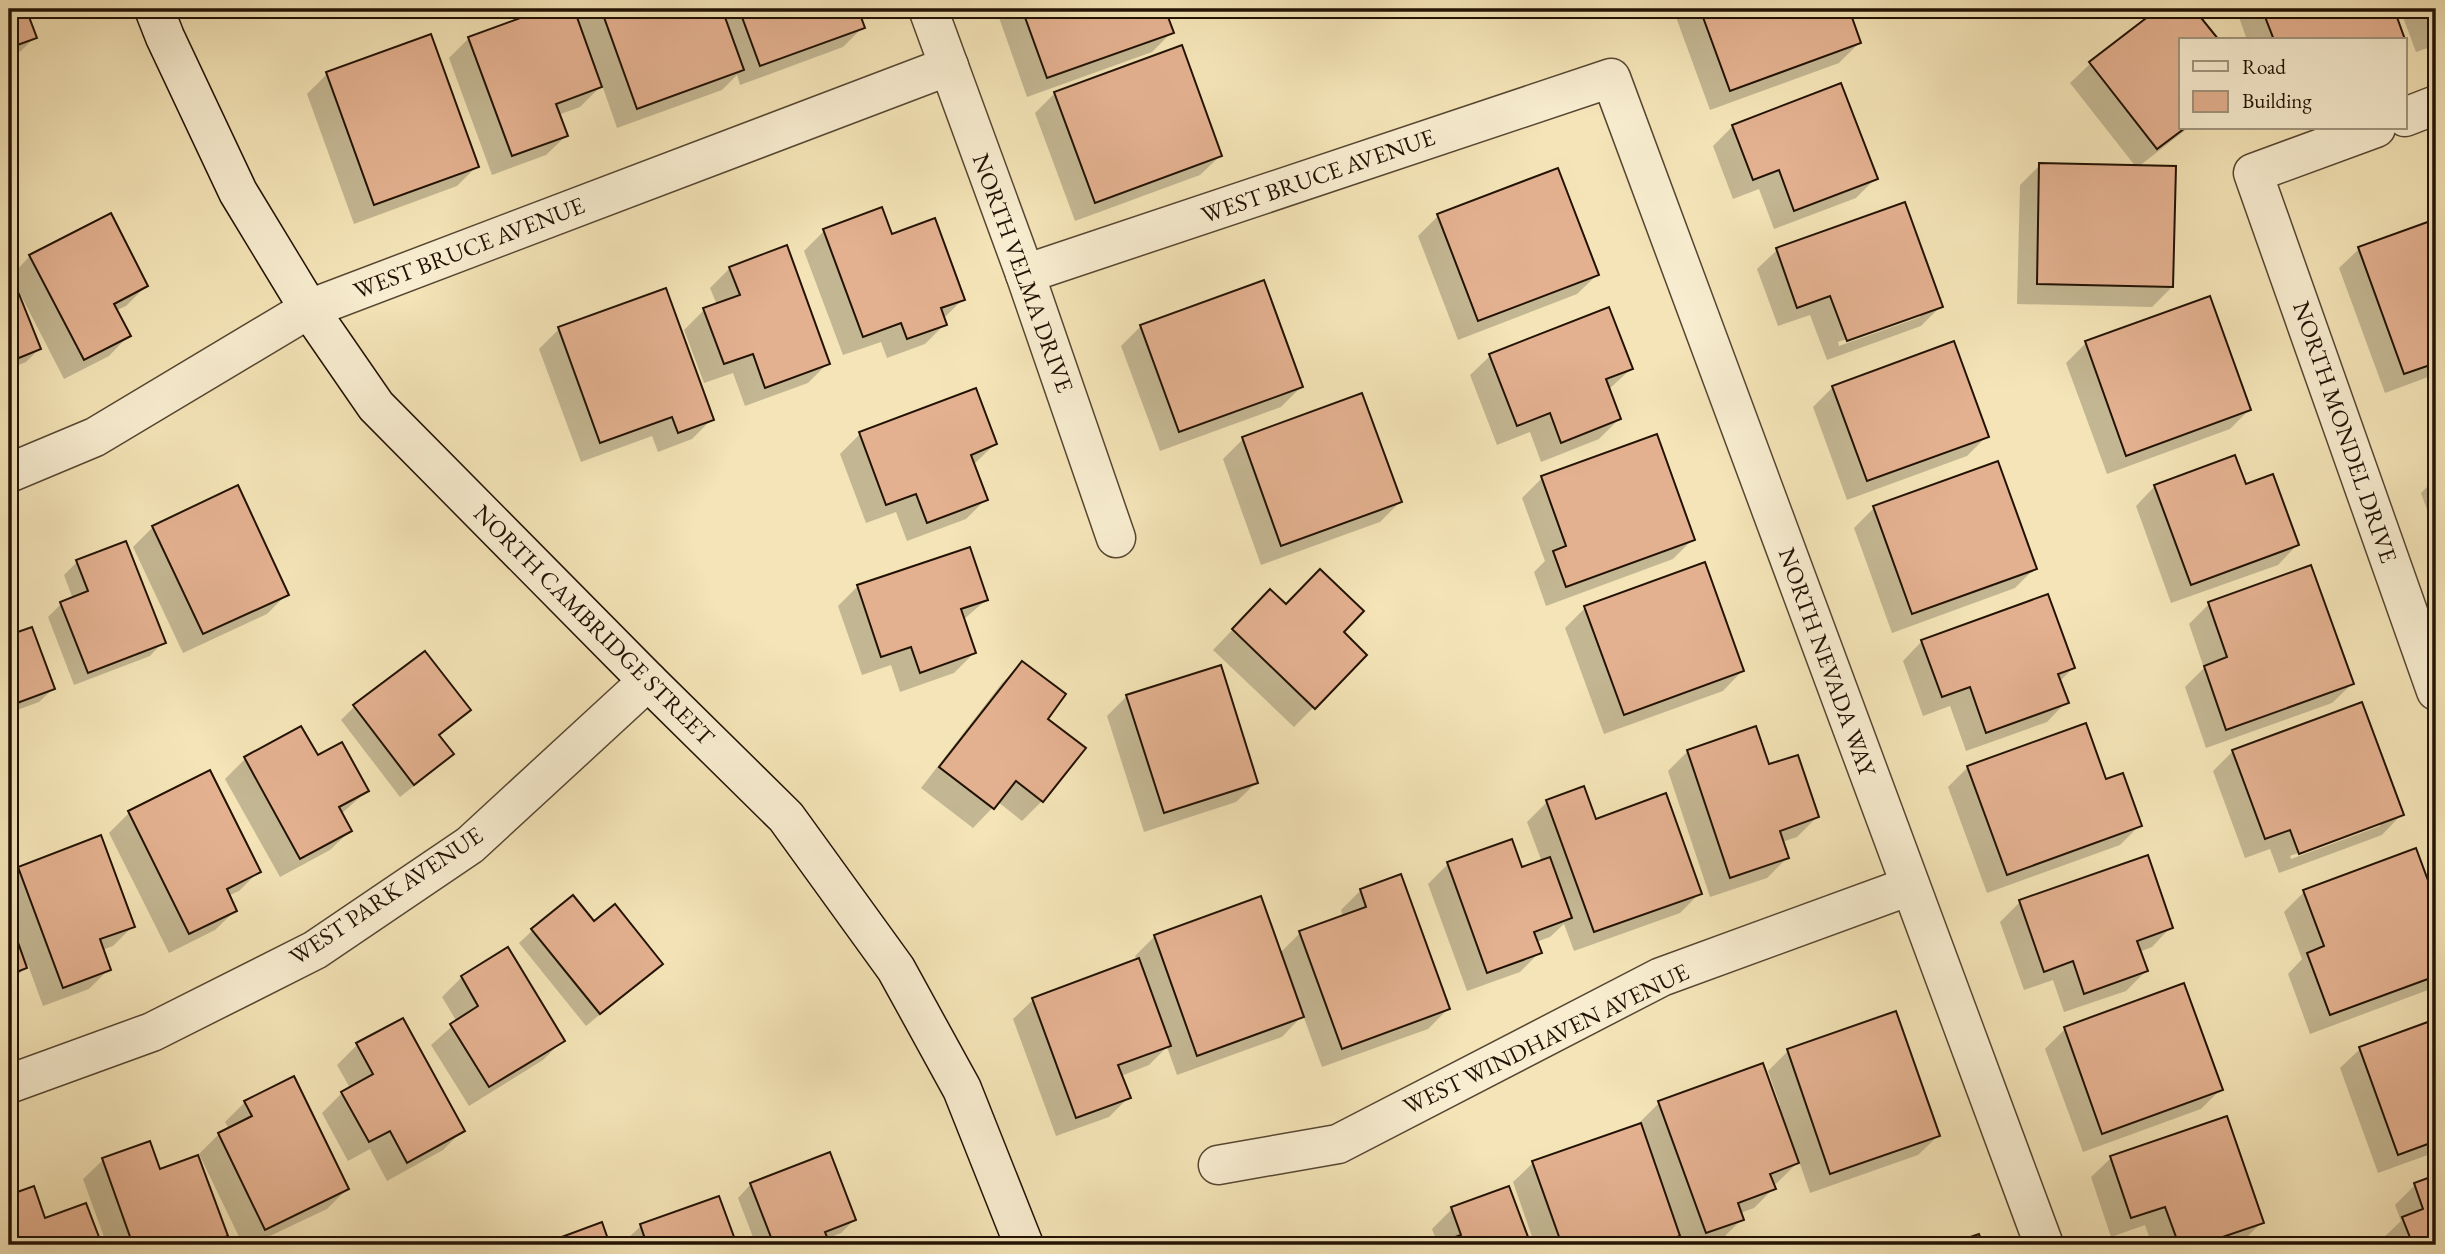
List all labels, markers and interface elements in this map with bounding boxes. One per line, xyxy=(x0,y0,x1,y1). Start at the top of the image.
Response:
legend xyxy=(2179,38,2406,130)
text: Road xyxy=(2242,53,2286,80)
text: Building xyxy=(2242,87,2312,114)
street label: WEST BRUCE AVENUE xyxy=(1197,121,1439,230)
street label: NORTH VELMA DRIVE xyxy=(966,149,1081,397)
street label: WEST BRUCE AVENUE xyxy=(349,189,589,306)
street label: NORTH MONDEL DRIVE xyxy=(2286,297,2405,567)
street label: NORTH CAMBRIDGE STREET xyxy=(467,498,722,752)
street label: NORTH NEVADA WAY xyxy=(1772,543,1884,781)
street label: WEST PARK AVENUE xyxy=(283,819,488,972)
street label: WEST WINDHAVEN AVENUE xyxy=(1398,956,1694,1121)

